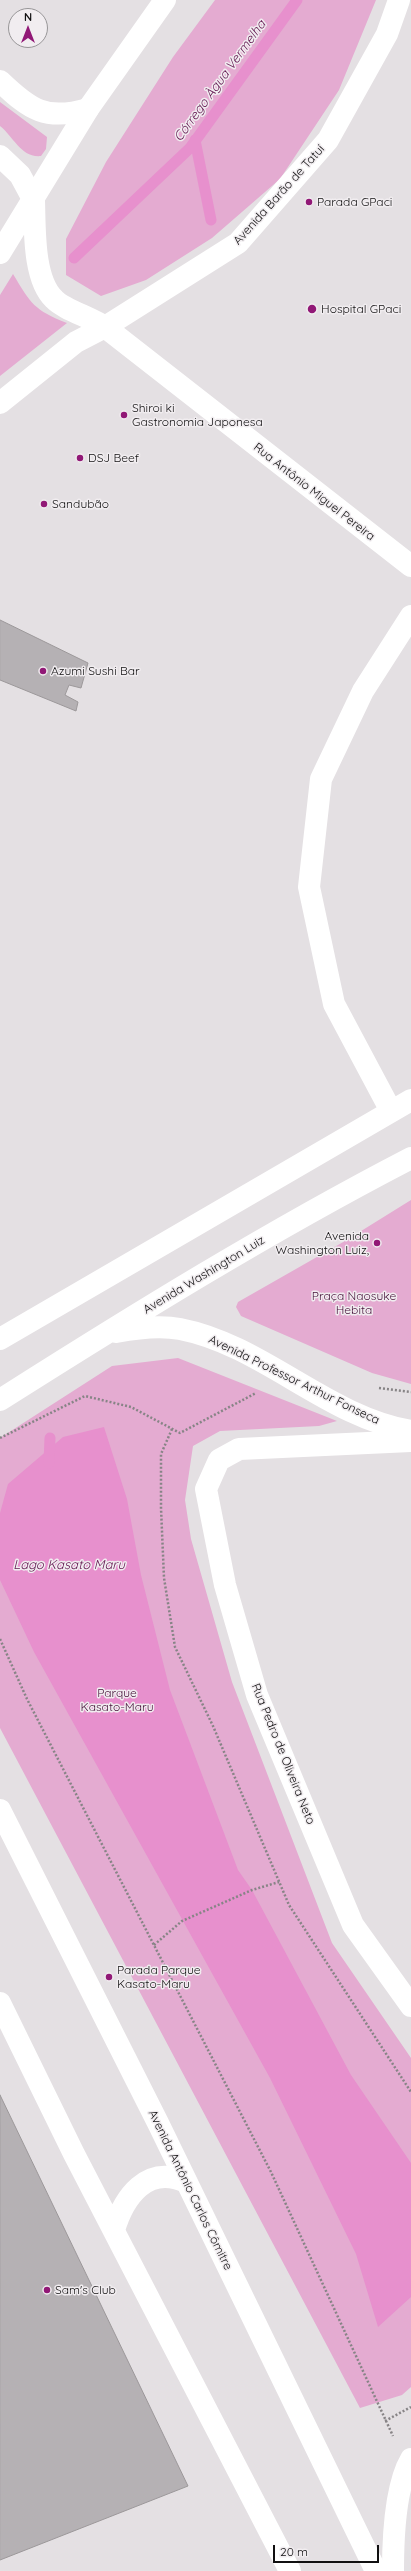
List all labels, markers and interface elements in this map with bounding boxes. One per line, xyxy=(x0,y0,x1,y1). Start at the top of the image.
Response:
north arrow xyxy=(8,8,48,48)
text: N xyxy=(24,10,32,24)
water label: Córrego Àgua Vermelha xyxy=(171,17,269,145)
street label: Avenida Barão de Tatuí xyxy=(230,142,328,248)
place label: Parada GPaci xyxy=(317,195,392,209)
marker: Parada GPaci xyxy=(304,197,314,207)
place label: Hospital GPaci xyxy=(321,302,401,316)
marker: Hospital GPaci xyxy=(306,303,318,315)
place label: Shiroi ki Gastronomia Japonesa xyxy=(132,401,263,429)
marker: Shiroi ki Gastronomia Japonesa xyxy=(119,410,129,420)
street label: Rua Antônio Miguel Pereira xyxy=(250,440,378,544)
place label: DSJ Beef xyxy=(88,451,139,465)
marker: DSJ Beef xyxy=(75,453,85,463)
place label: Sandubão xyxy=(52,497,109,511)
marker: Sandubão xyxy=(39,499,49,509)
place label: Azumi Sushi Bar xyxy=(51,664,140,678)
marker: Azumi Sushi Bar xyxy=(38,666,48,676)
place label: Avenida Washington Luiz, xyxy=(275,1229,369,1257)
street label: Avenida Washington Luiz xyxy=(141,1233,267,1317)
marker: Avenida Washington Luiz, xyxy=(372,1238,382,1248)
park label: Praça Naosuke Hebita xyxy=(312,1289,396,1317)
street label: Avenida Professor Arthur Fonseca xyxy=(206,1332,382,1428)
water label: Lago Kasato Maru xyxy=(13,1557,125,1573)
street label: Rua Pedro de Oliveira Neto xyxy=(248,1682,318,1826)
park label: Parque Kasato-Maru xyxy=(81,1686,153,1714)
place label: Parada Parque Kasato-Maru xyxy=(117,1963,201,1991)
marker: Parada Parque Kasato-Maru xyxy=(104,1972,114,1982)
street label: Avenida Antônio Carlos Cômitre xyxy=(145,2108,235,2272)
place label: Sam's Club xyxy=(55,2283,116,2297)
marker: Sam's Club xyxy=(42,2285,52,2295)
scale bar xyxy=(275,2537,381,2563)
text: 20 m xyxy=(280,2544,308,2559)

